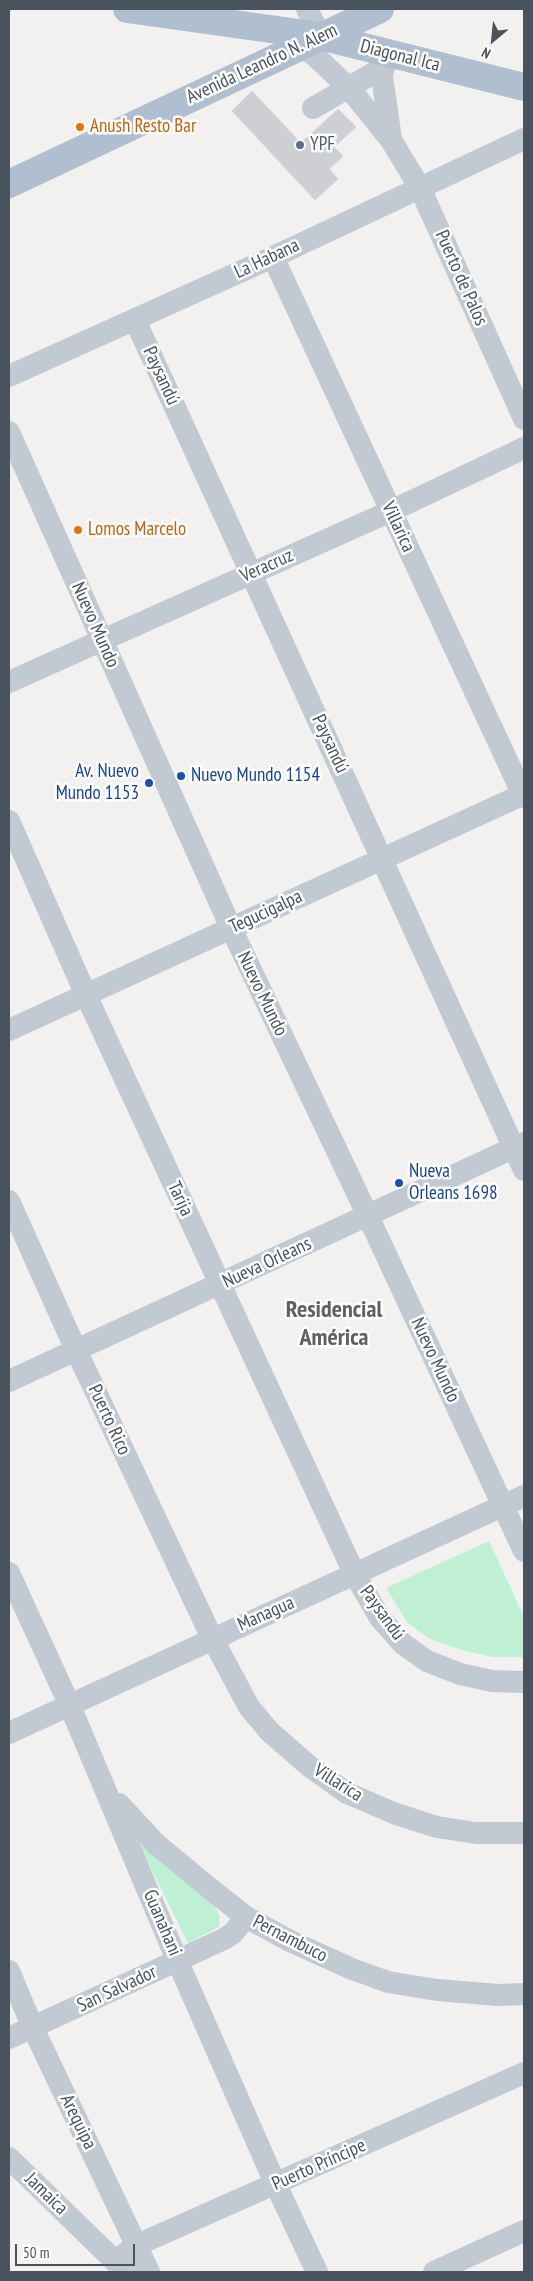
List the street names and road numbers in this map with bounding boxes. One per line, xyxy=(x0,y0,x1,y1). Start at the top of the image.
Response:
street label: Avenida Leandro N. Alem xyxy=(183,19,341,109)
street label: Diagonal Ica xyxy=(358,35,442,77)
street label: Puerto de Palos xyxy=(430,227,492,329)
street label: La Habana xyxy=(231,234,303,284)
street label: Paysandú xyxy=(138,343,184,409)
street label: Villarica xyxy=(376,498,420,556)
street label: Veracruz xyxy=(237,544,297,588)
street label: Nuevo Mundo xyxy=(66,579,124,671)
street label: Paysandú xyxy=(307,711,353,777)
street label: Tegucigalpa xyxy=(226,885,306,939)
street label: Nuevo Mundo xyxy=(232,948,292,1040)
street label: Tarija xyxy=(162,1178,198,1220)
street label: Nueva Orleans xyxy=(219,1233,315,1293)
street label: Nuevo Mundo xyxy=(405,1314,465,1406)
street label: Puerto Rico xyxy=(83,1381,135,1459)
street label: Paysandú xyxy=(355,1581,409,1645)
street label: Managua xyxy=(234,1591,298,1637)
street label: Villarica xyxy=(309,1759,367,1807)
street label: Guanahani xyxy=(138,1887,186,1959)
street label: Pernambuco xyxy=(249,1911,331,1967)
street label: San Salvador xyxy=(74,1961,160,2017)
street label: Arequipa xyxy=(55,2091,101,2153)
street label: Puerto Príncipe xyxy=(269,2134,369,2196)
street label: Jamaica xyxy=(20,2168,72,2220)

